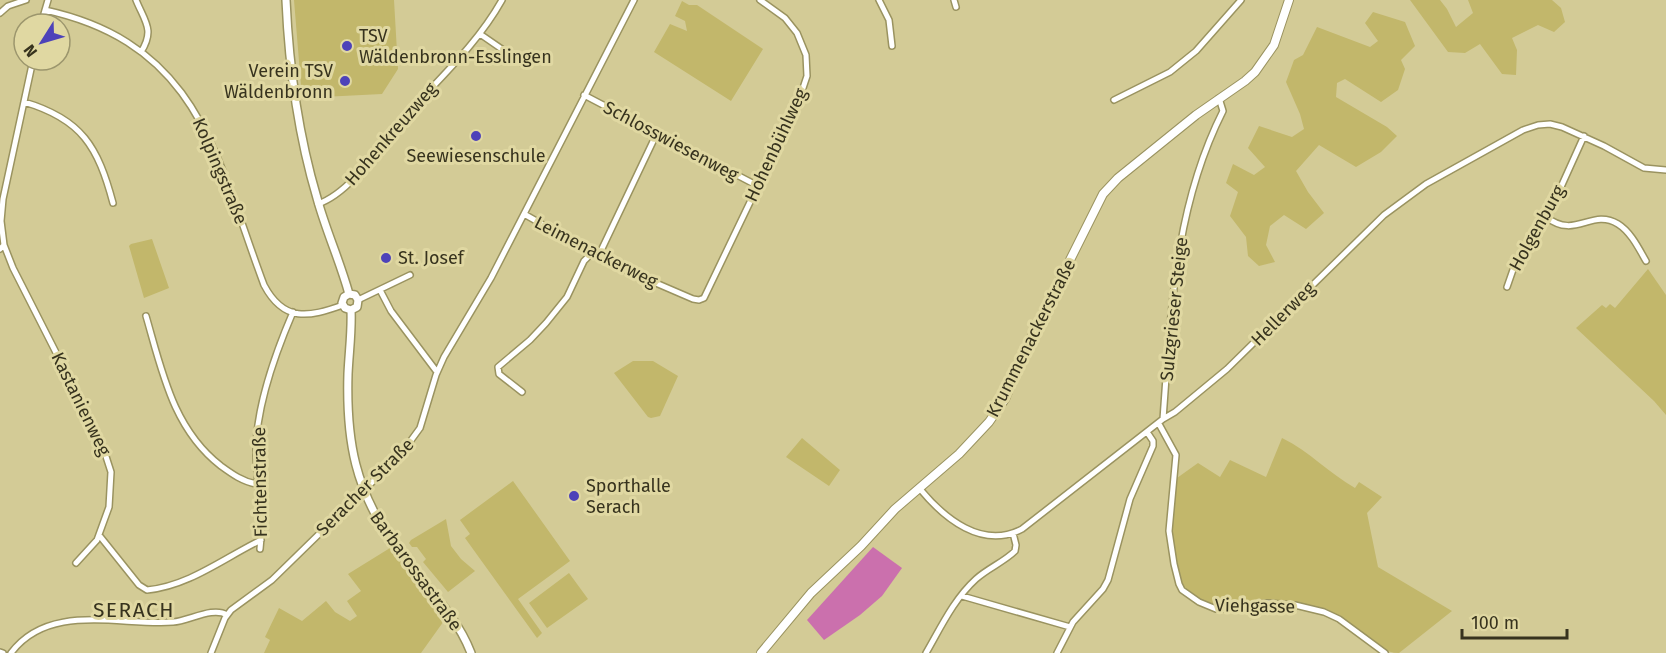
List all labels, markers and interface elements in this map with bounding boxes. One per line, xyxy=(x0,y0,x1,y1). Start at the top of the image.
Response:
north arrow xyxy=(12,12,72,72)
place label: TSV Wäldenbronn-Esslingen xyxy=(359,25,552,68)
marker: TSV Wäldenbronn-Esslingen xyxy=(340,39,354,53)
text: N xyxy=(20,41,41,61)
place label: Verein TSV Wäldenbronn xyxy=(224,60,333,103)
marker: Verein TSV Wäldenbronn xyxy=(338,74,352,88)
street label: Hohenkreuzweg xyxy=(340,77,442,190)
street label: Hohenbühlweg xyxy=(740,84,812,205)
street label: Schlosswiesenweg xyxy=(600,96,743,186)
street label: Kolpingstraße xyxy=(188,115,252,227)
marker: Seewiesenschule xyxy=(469,129,483,143)
place label: Seewiesenschule xyxy=(406,145,546,167)
street label: Holgenburg xyxy=(1504,181,1570,275)
street label: Leimenackerweg xyxy=(531,211,662,293)
street label: Sulzgrieser Steige xyxy=(1156,236,1192,382)
place label: St. Josef xyxy=(398,247,466,269)
marker: St. Josef xyxy=(379,251,393,265)
street label: Krummenackerstraße xyxy=(982,255,1080,421)
street label: Hellerweg xyxy=(1246,277,1320,351)
street label: Kastanienweg xyxy=(46,349,116,460)
street label: Fichtenstraße xyxy=(248,427,272,537)
street label: Seracher Straße xyxy=(312,434,418,540)
place label: Sporthalle Serach xyxy=(586,475,671,518)
marker: Sporthalle Serach xyxy=(567,489,581,503)
street label: Barbarossastraße xyxy=(365,507,467,635)
street label: Viehgasse xyxy=(1215,594,1295,618)
district label: SERACH xyxy=(93,597,175,623)
scale bar xyxy=(1462,602,1567,640)
text: 100 m xyxy=(1471,612,1519,634)

